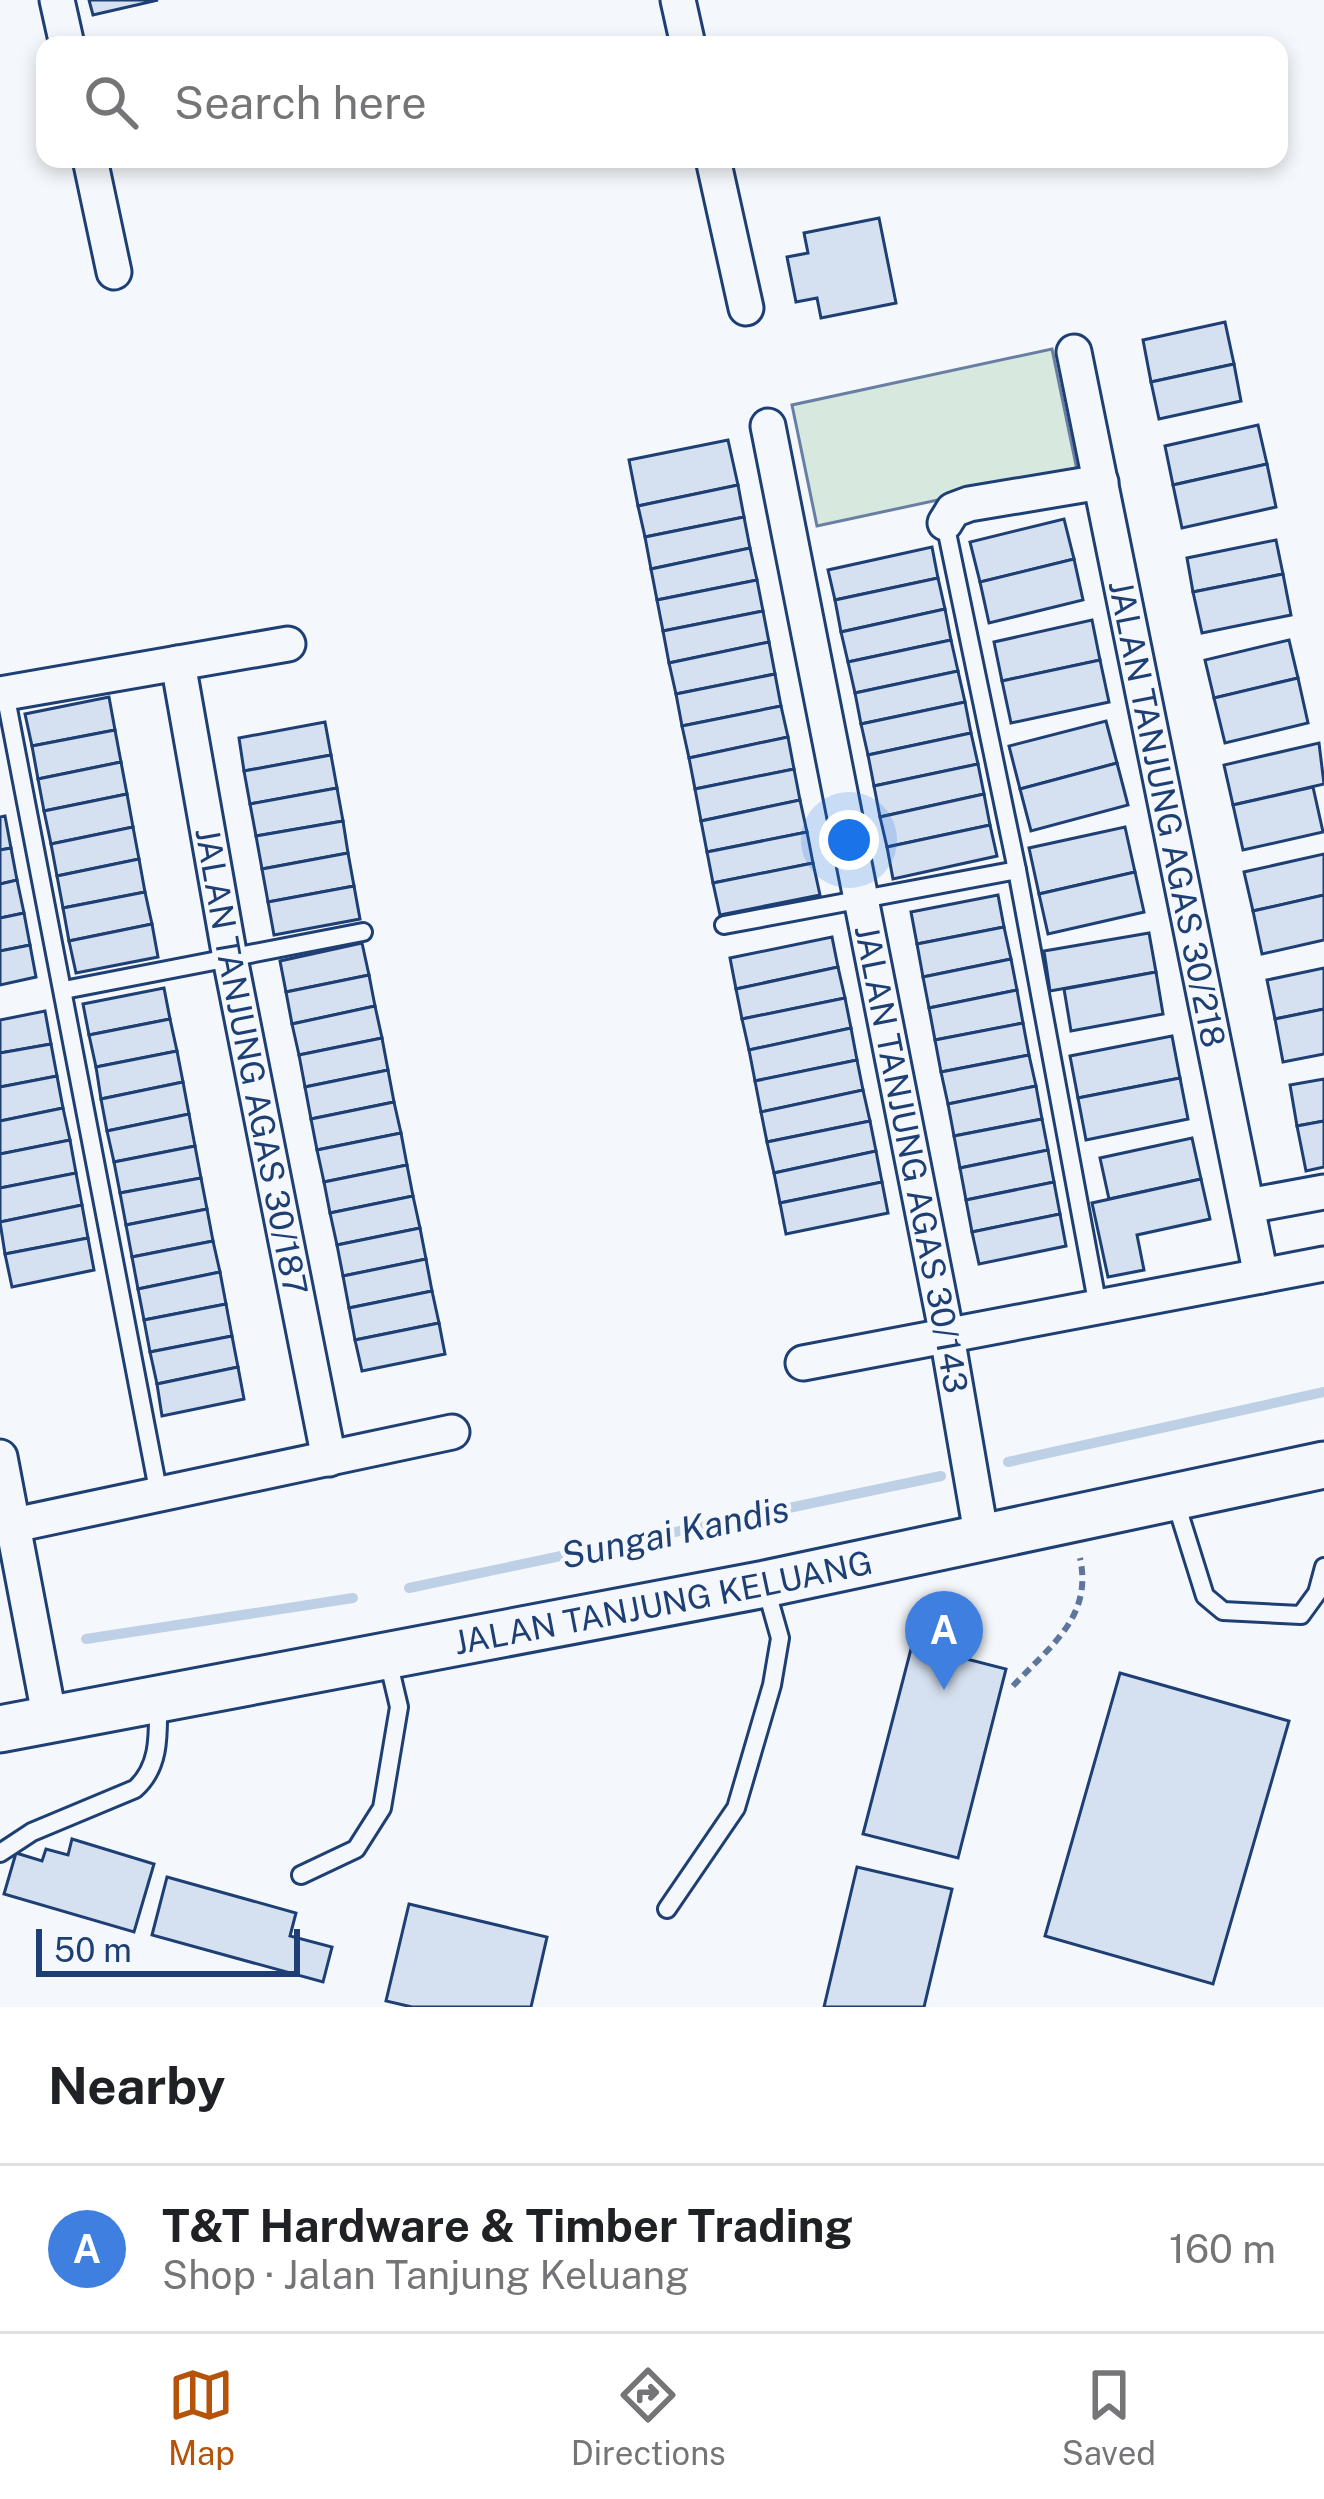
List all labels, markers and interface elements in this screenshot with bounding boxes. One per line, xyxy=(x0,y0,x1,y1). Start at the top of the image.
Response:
search box xyxy=(36,36,1288,168)
icon: search xyxy=(78,69,144,135)
text: Search here xyxy=(174,76,427,129)
street label: JALAN TANJUNG AGAS 30/218 xyxy=(1102,577,1233,1051)
your location xyxy=(819,810,879,870)
street label: JALAN TANJUNG AGAS 30/187 xyxy=(188,825,315,1298)
street label: JALAN TANJUNG AGAS 30/143 xyxy=(848,922,976,1396)
water label: Sungai Kandis xyxy=(557,1487,793,1577)
street label: JALAN TANJUNG KELUANG xyxy=(451,1543,876,1662)
pin: A xyxy=(905,1591,983,1690)
scale bar xyxy=(36,1923,300,1976)
text: 50 m xyxy=(54,1931,132,1969)
text: Nearby xyxy=(48,2056,225,2115)
text: T&T Hardware & Timber Trading xyxy=(162,2199,853,2252)
text: A xyxy=(73,2226,101,2272)
text: 160 m xyxy=(1169,2226,1276,2272)
text: Shop · Jalan Tanjung Keluang xyxy=(162,2252,689,2298)
tab: Map xyxy=(168,2362,235,2472)
tab: Directions xyxy=(571,2362,726,2472)
tab: Saved xyxy=(1062,2362,1156,2472)

